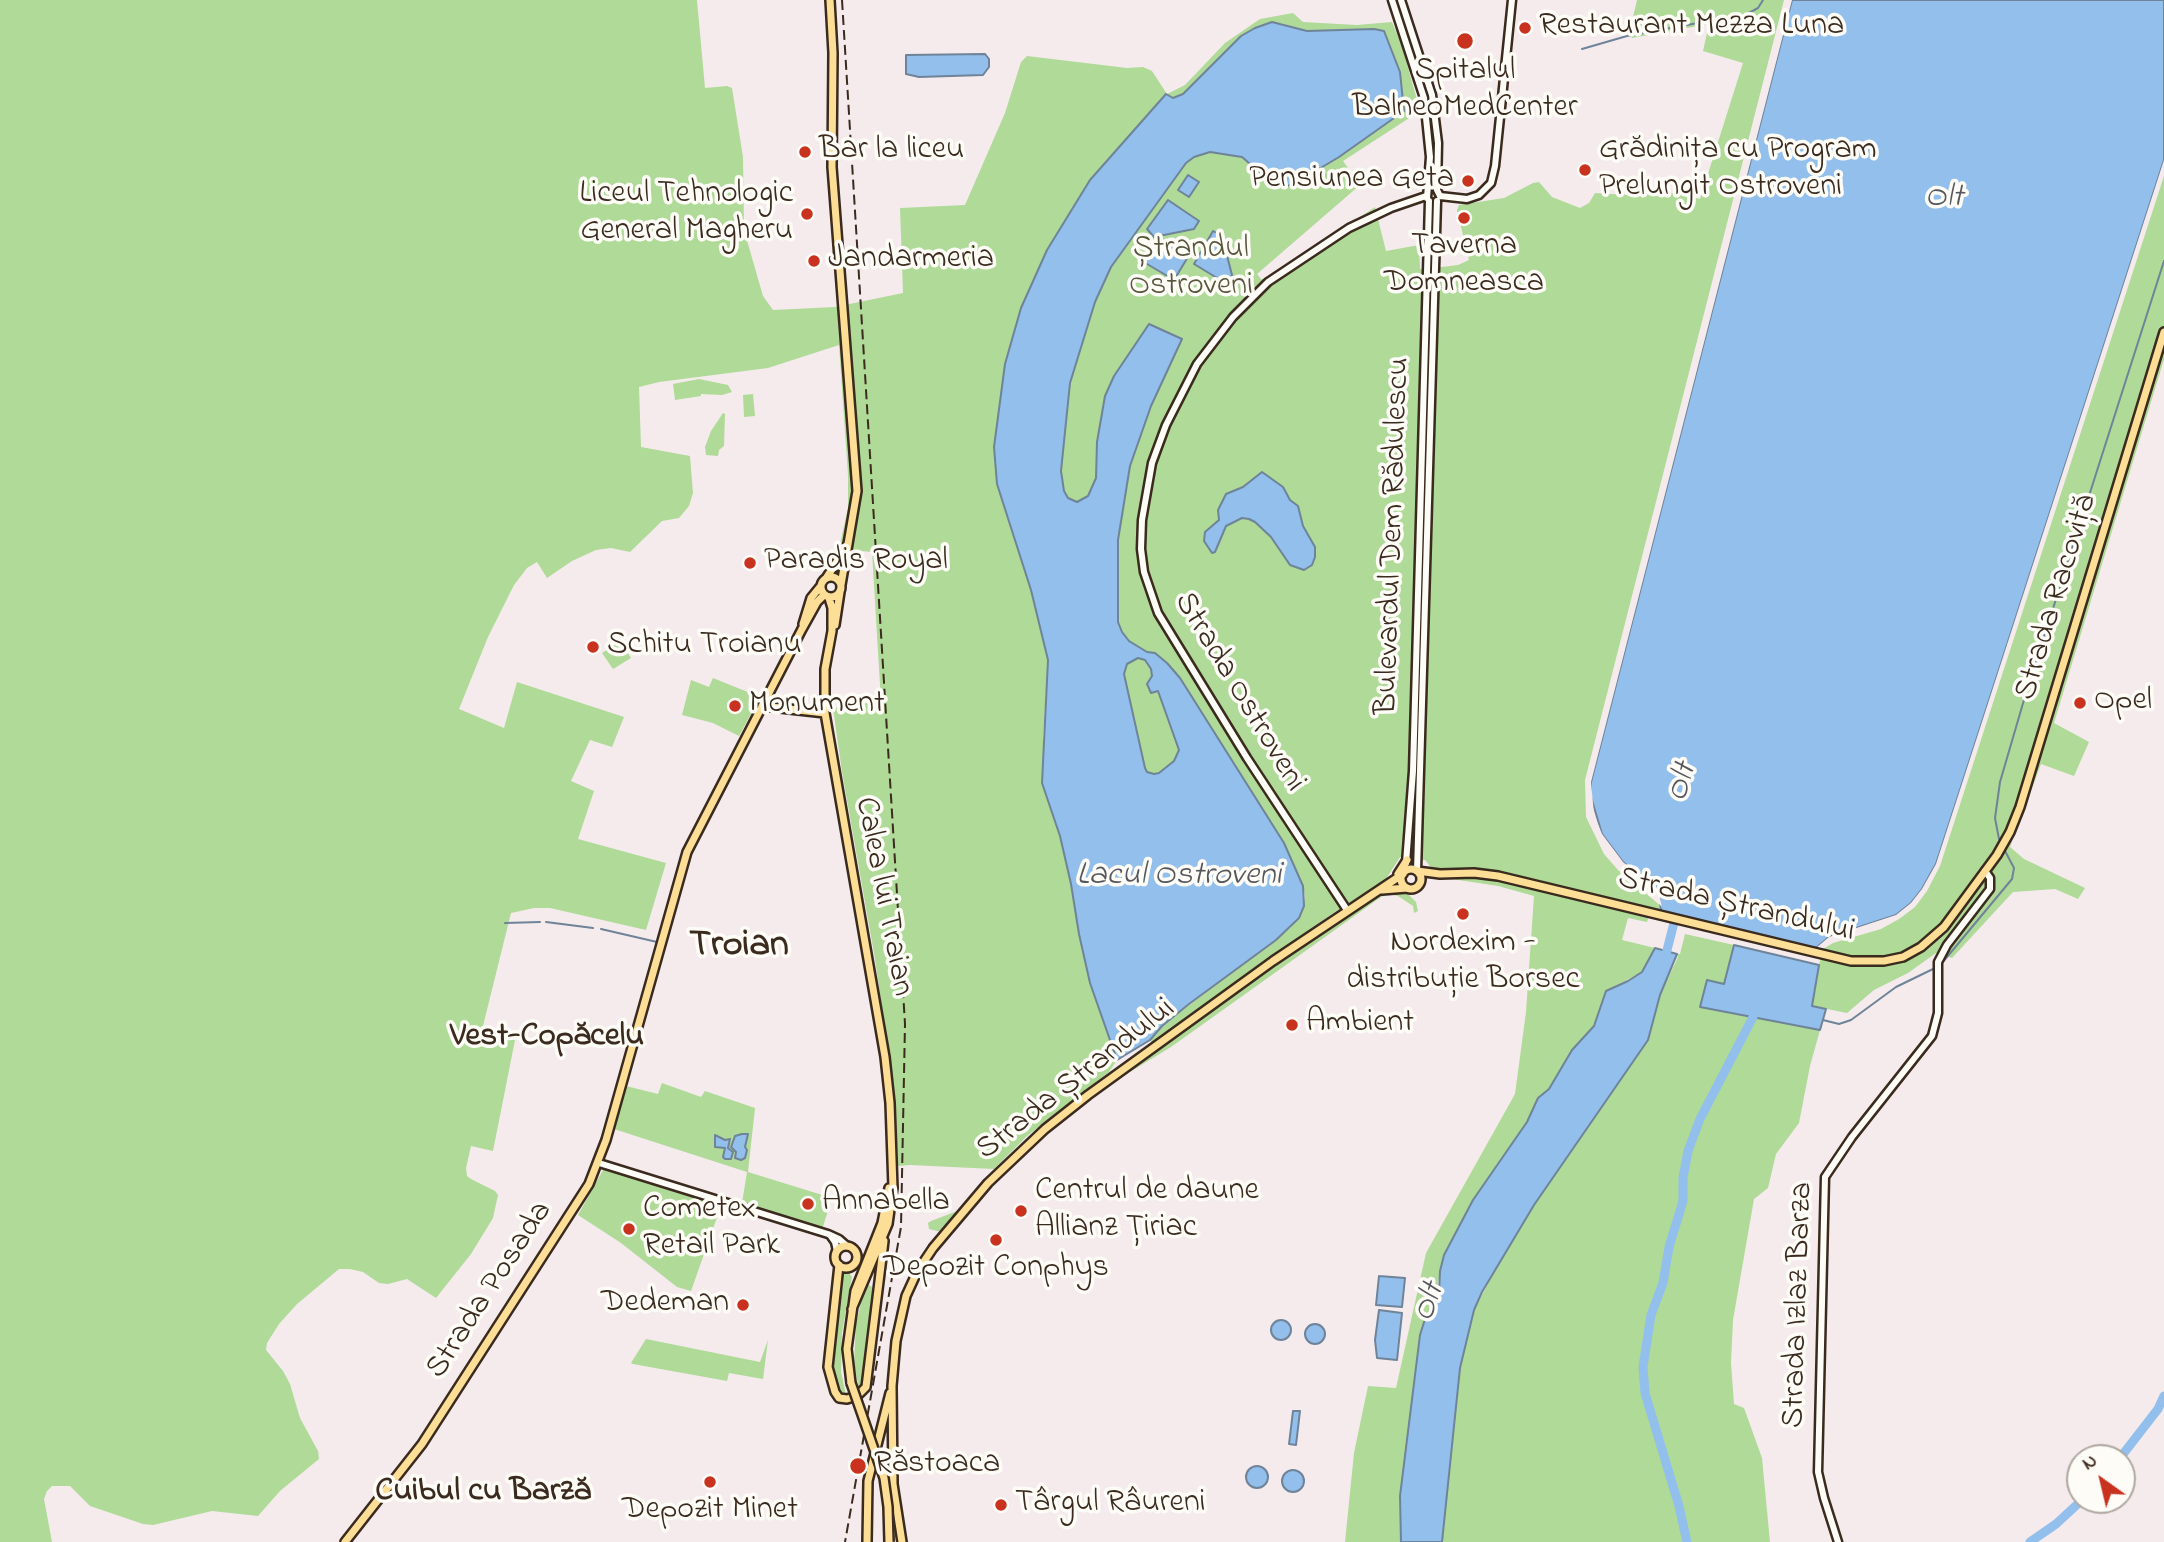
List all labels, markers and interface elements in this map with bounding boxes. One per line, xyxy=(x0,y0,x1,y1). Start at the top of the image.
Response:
place label: Restaurant Mezza Luna xyxy=(1539,9,1844,47)
marker: Restaurant Mezza Luna xyxy=(1517,20,1533,36)
marker: Spitalul BalneoMedCenter xyxy=(1455,31,1475,51)
place label: Spitalul BalneoMedCenter xyxy=(1352,54,1578,129)
place label: Bar la liceu xyxy=(819,133,964,171)
place label: Grădinița cu Program Prelungit Ostroveni xyxy=(1599,133,1877,208)
marker: Bar la liceu xyxy=(797,144,813,160)
place label: Pensiunea Geta xyxy=(1249,162,1454,200)
marker: Grădinița cu Program Prelungit Ostroveni xyxy=(1577,162,1593,178)
marker: Pensiunea Geta xyxy=(1460,173,1476,189)
place label: Liceul Tehnologic General Magheru xyxy=(580,177,793,252)
water label: Olt xyxy=(1925,180,1963,220)
marker: Liceul Tehnologic General Magheru xyxy=(799,206,815,222)
marker: Taverna Domneasca xyxy=(1456,210,1472,226)
place label: Taverna Domneasca xyxy=(1384,229,1544,304)
park label: Ștrandul Ostroveni xyxy=(1129,232,1253,307)
place label: Jandarmeria xyxy=(828,242,994,280)
marker: Jandarmeria xyxy=(806,253,822,269)
street label: Bulevardul Dem Rădulescu xyxy=(1370,357,1420,715)
street label: Strada Racoviță xyxy=(2009,491,2107,705)
place label: Paradis Royal xyxy=(764,544,948,582)
marker: Paradis Royal xyxy=(742,555,758,571)
street label: Strada Ostroveni xyxy=(1163,586,1313,800)
place label: Schitu Troianu xyxy=(607,628,802,666)
marker: Schitu Troianu xyxy=(585,639,601,655)
place label: Opel xyxy=(2094,684,2152,722)
place label: Monument xyxy=(749,687,885,725)
marker: Opel xyxy=(2072,695,2088,711)
marker: Monument xyxy=(727,698,743,714)
water label: Olt xyxy=(1660,759,1708,807)
street label: Calea lui Traian xyxy=(844,794,920,1000)
water label: Lacul Ostroveni xyxy=(1077,858,1281,898)
street label: Strada Ștrandului xyxy=(1614,861,1858,953)
marker: Nordexim - distribuție Borsec xyxy=(1455,906,1471,922)
district label: Troian xyxy=(689,925,789,971)
place label: Nordexim - distribuție Borsec xyxy=(1346,926,1580,1001)
street label: Strada Ștrandului xyxy=(970,992,1184,1170)
place label: Ambient xyxy=(1306,1006,1414,1044)
marker: Ambient xyxy=(1284,1017,1300,1033)
district label: Vest-Copăcelu xyxy=(450,1019,644,1059)
place label: Centrul de daune Allianz Țiriac xyxy=(1035,1174,1259,1249)
street label: Strada Izlaz Barza xyxy=(1777,1181,1823,1429)
place label: Annabella xyxy=(822,1185,950,1223)
place label: Cometex Retail Park xyxy=(643,1192,780,1267)
street label: Strada Posada xyxy=(419,1195,563,1387)
marker: Annabella xyxy=(800,1196,816,1212)
marker: Centrul de daune Allianz Țiriac xyxy=(1013,1203,1029,1219)
marker: Cometex Retail Park xyxy=(621,1221,637,1237)
marker: Depozit Conphys xyxy=(988,1232,1004,1248)
place label: Depozit Conphys xyxy=(883,1251,1109,1289)
water label: Olt xyxy=(1406,1278,1456,1328)
place label: Dedeman xyxy=(601,1286,729,1324)
marker: Dedeman xyxy=(735,1297,751,1313)
north arrow xyxy=(2066,1444,2136,1514)
place label: Răstoaca xyxy=(874,1447,1000,1485)
text: N xyxy=(2077,1448,2103,1478)
marker: Răstoaca xyxy=(848,1456,868,1476)
district label: Cuibul cu Barză xyxy=(375,1474,591,1514)
marker: Depozit Minet xyxy=(702,1474,718,1490)
place label: Târgul Râureni xyxy=(1015,1486,1205,1524)
place label: Depozit Minet xyxy=(622,1493,798,1531)
marker: Târgul Râureni xyxy=(993,1497,1009,1513)

